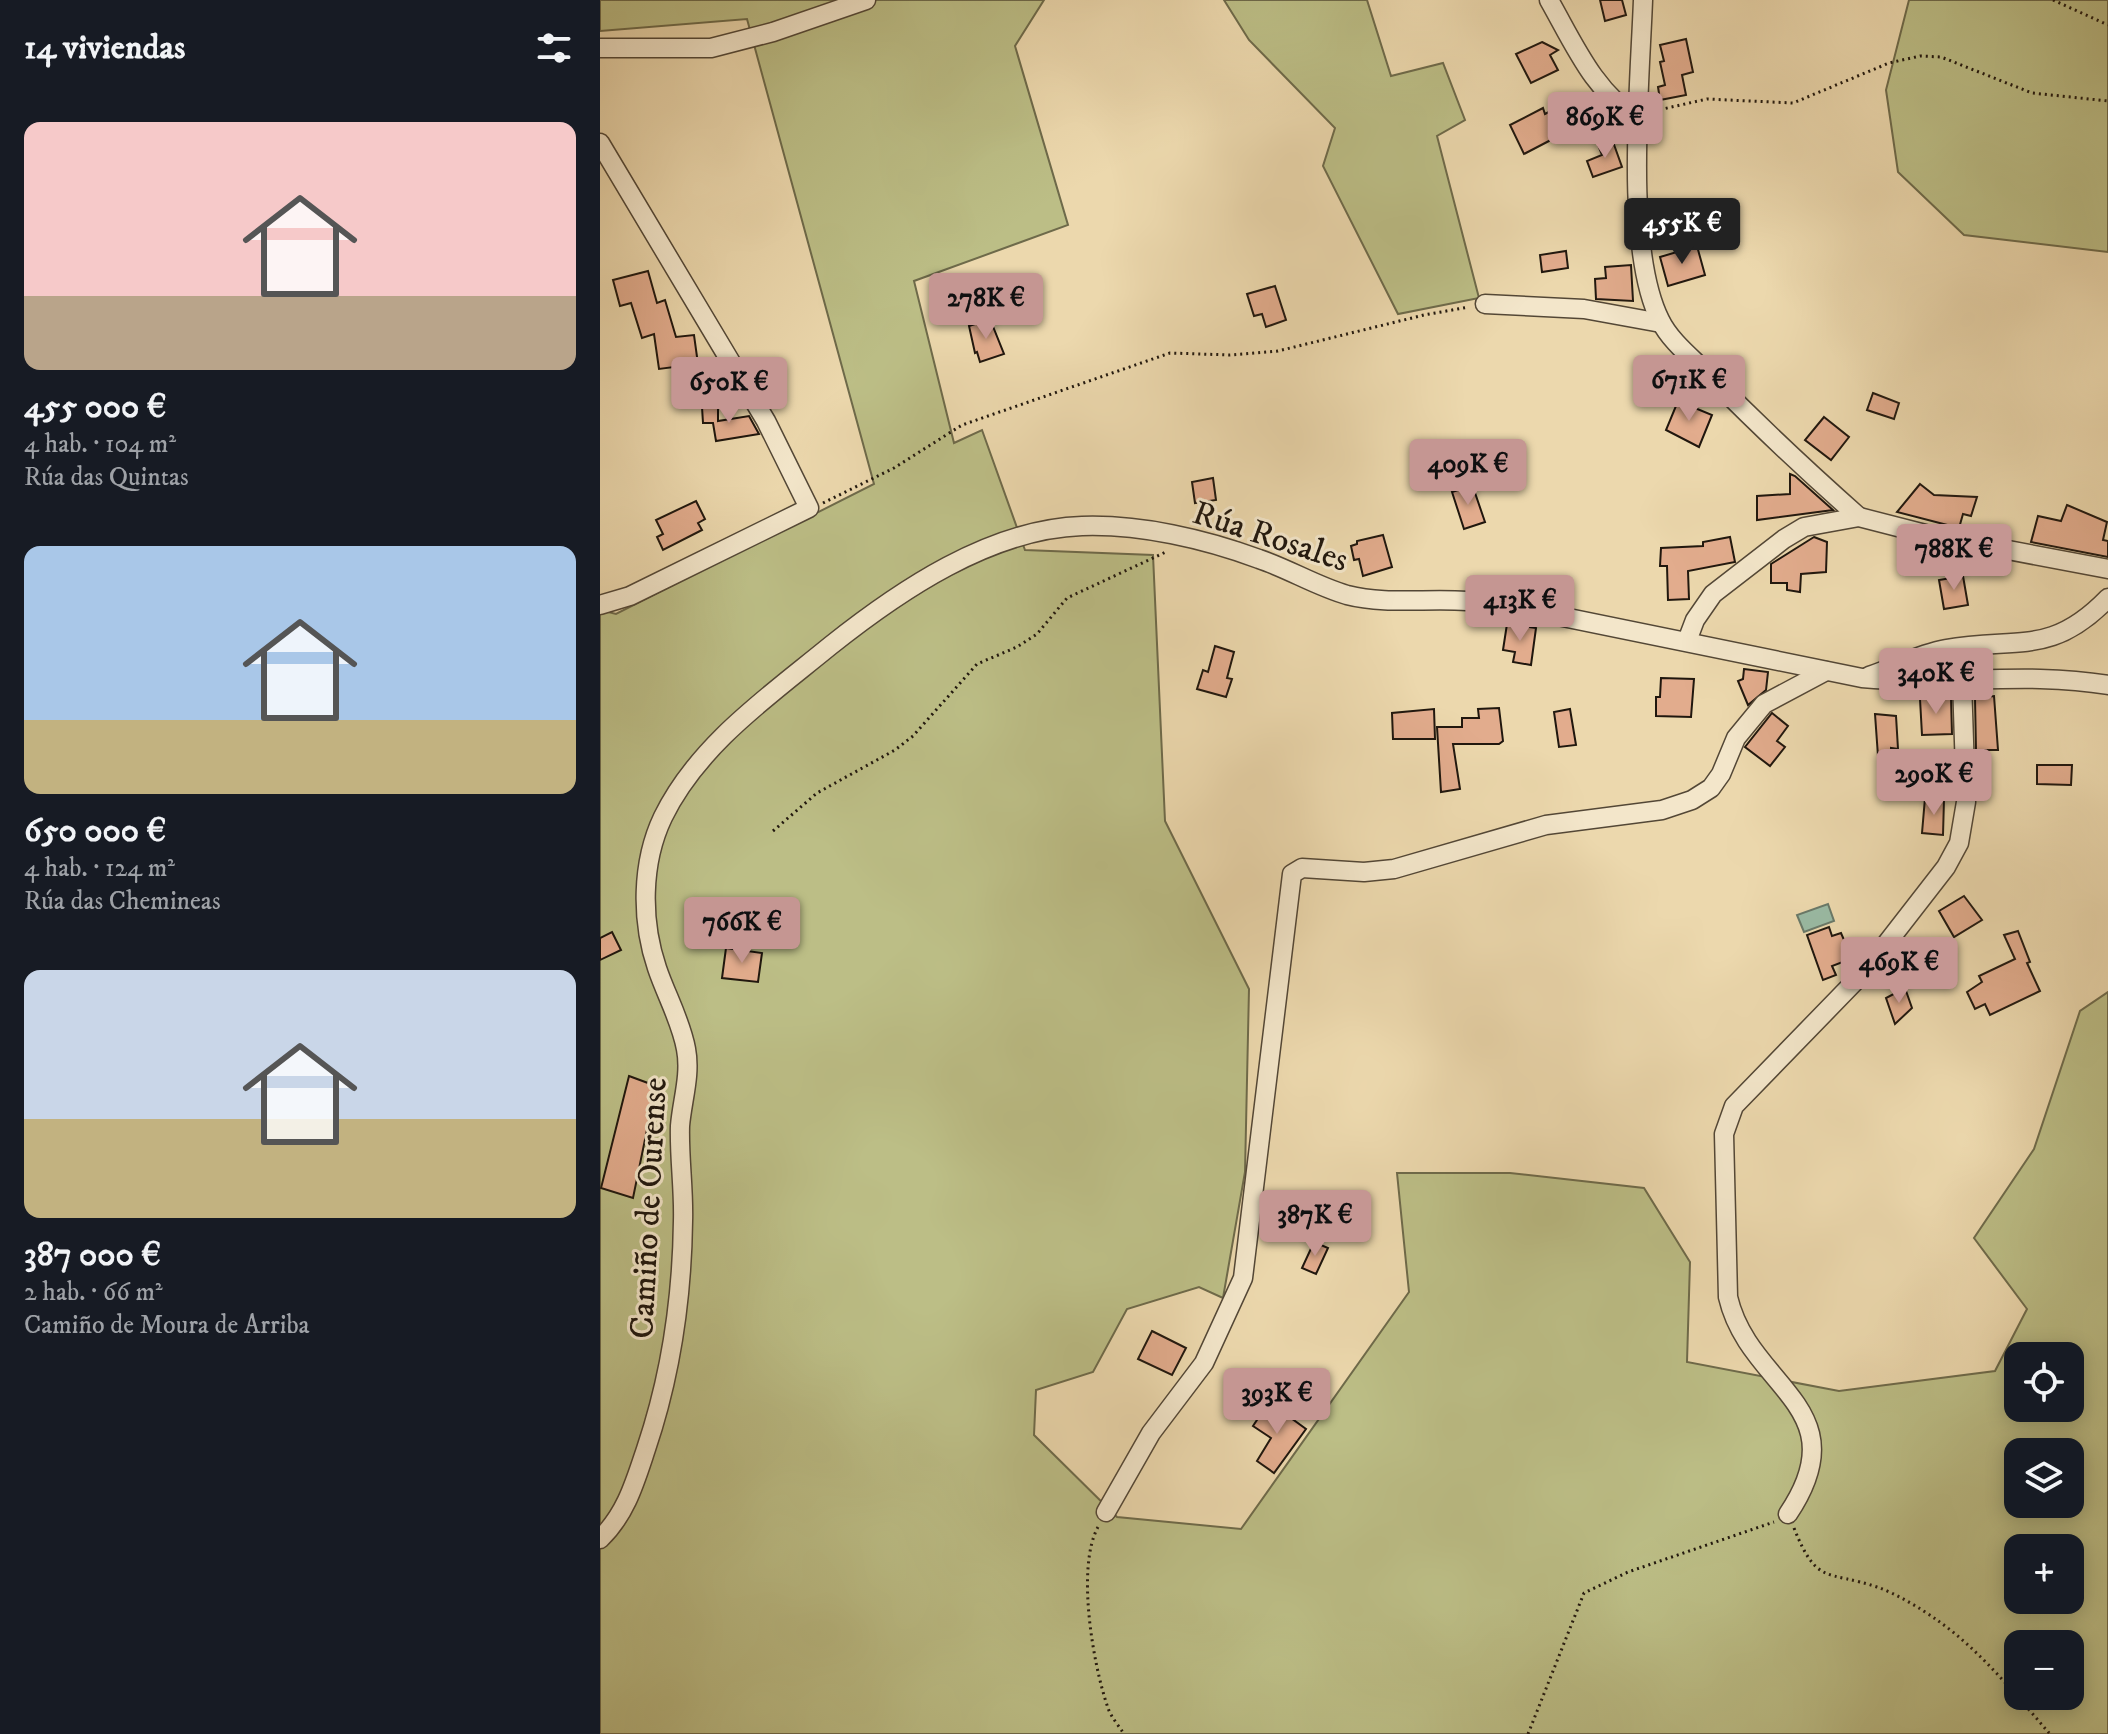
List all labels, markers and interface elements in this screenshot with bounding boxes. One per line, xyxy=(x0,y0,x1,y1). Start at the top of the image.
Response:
icon: filters xyxy=(532,26,576,70)
text: 14 viviendas xyxy=(24,27,185,69)
pin: 869K € xyxy=(1540,92,1670,160)
text: 869K € xyxy=(1566,101,1644,134)
icon: home xyxy=(228,174,372,318)
pin: 455K € xyxy=(1617,198,1747,266)
text: 455K € xyxy=(1642,207,1722,240)
pin: 278K € xyxy=(921,273,1051,341)
text: 278K € xyxy=(947,282,1025,315)
pin: 671K € xyxy=(1624,355,1754,423)
pin: 650K € xyxy=(664,357,794,425)
text: 671K € xyxy=(1651,364,1727,397)
text: 650K € xyxy=(689,366,769,399)
text: 455 000 € xyxy=(24,386,167,428)
text: 4 hab. · 104 m² xyxy=(24,428,176,461)
pin: 409K € xyxy=(1403,439,1533,507)
text: 409K € xyxy=(1427,448,1509,481)
text: Rúa das Quintas xyxy=(24,461,189,494)
street label: Rúa Rosales xyxy=(1187,492,1353,582)
pin: 788K € xyxy=(1889,524,2019,592)
text: 788K € xyxy=(1915,533,1993,566)
pin: 413K € xyxy=(1455,575,1585,643)
text: 413K € xyxy=(1483,584,1557,617)
icon: home xyxy=(228,598,372,742)
pin: 340K € xyxy=(1871,648,2001,716)
text: 340K € xyxy=(1897,657,1975,690)
pin: 290K € xyxy=(1869,749,1999,817)
text: 290K € xyxy=(1895,758,1973,791)
text: 650 000 € xyxy=(24,810,166,852)
text: 4 hab. · 124 m² xyxy=(24,852,175,885)
text: Rúa das Chemineas xyxy=(24,885,221,918)
pin: 766K € xyxy=(677,897,807,965)
text: 766K € xyxy=(702,906,782,939)
pin: 469K € xyxy=(1834,937,1964,1005)
text: 469K € xyxy=(1859,946,1939,979)
icon: home xyxy=(228,1022,372,1166)
street label: Camiño de Ourense xyxy=(621,1076,677,1340)
pin: 387K € xyxy=(1250,1190,1380,1258)
text: 387K € xyxy=(1277,1199,1353,1232)
text: 387 000 € xyxy=(24,1234,161,1276)
text: 2 hab. · 66 m² xyxy=(24,1276,163,1309)
text: Camiño de Moura de Arriba xyxy=(24,1309,310,1342)
map controls xyxy=(2004,1342,2084,1710)
button: locate xyxy=(2004,1342,2084,1422)
pin: 393K € xyxy=(1212,1368,1342,1436)
text: 393K € xyxy=(1241,1377,1313,1410)
button: layers xyxy=(2004,1438,2084,1518)
button: + xyxy=(2004,1534,2084,1614)
button: − xyxy=(2004,1630,2084,1710)

